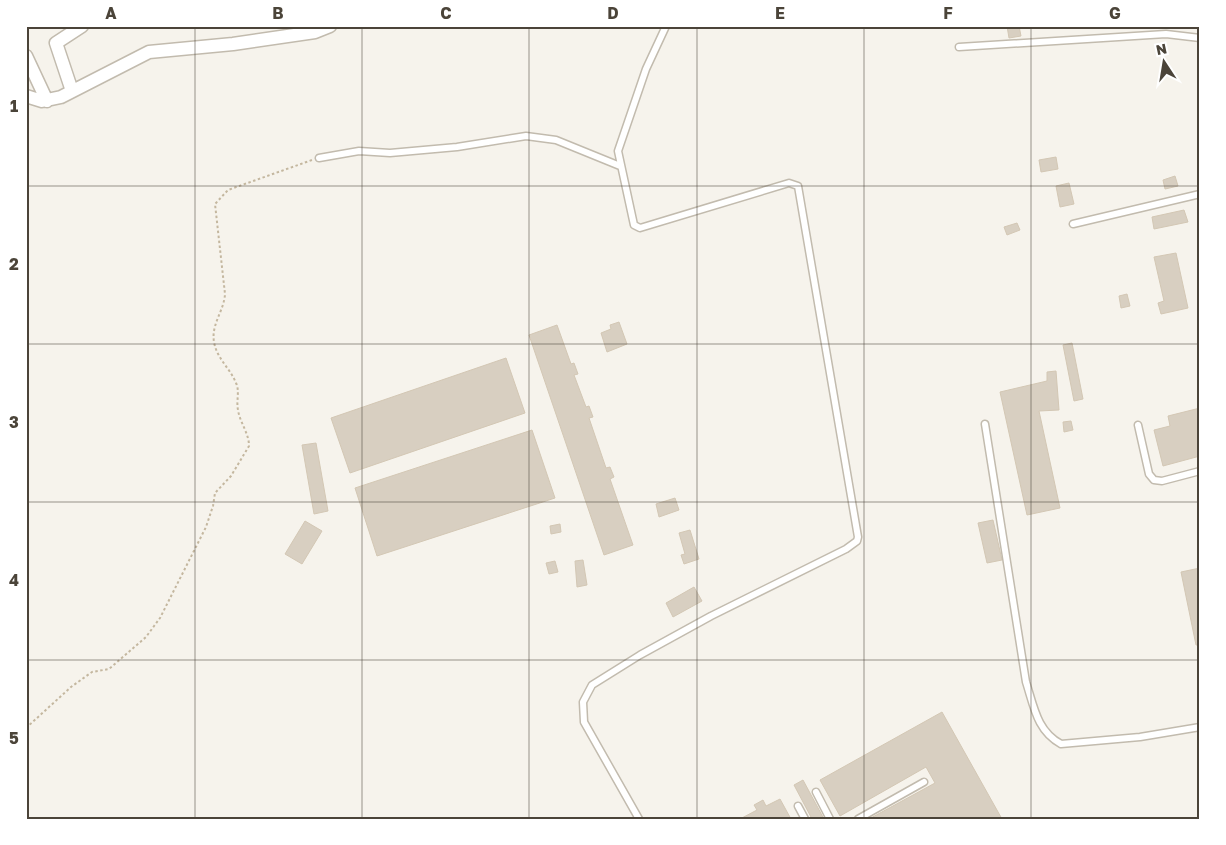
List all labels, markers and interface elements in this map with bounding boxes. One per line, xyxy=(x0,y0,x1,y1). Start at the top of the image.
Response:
text: A xyxy=(105,3,117,23)
text: B xyxy=(272,3,284,23)
text: C xyxy=(440,3,452,23)
text: D xyxy=(607,3,619,23)
text: E xyxy=(775,3,785,23)
text: F xyxy=(943,3,953,23)
text: G xyxy=(1109,3,1121,23)
north arrow xyxy=(1138,38,1188,88)
text: N xyxy=(1154,39,1168,58)
text: 1 xyxy=(10,96,18,116)
text: 2 xyxy=(9,254,19,274)
text: 3 xyxy=(9,412,19,432)
text: 4 xyxy=(9,570,19,590)
text: 5 xyxy=(9,728,19,748)

